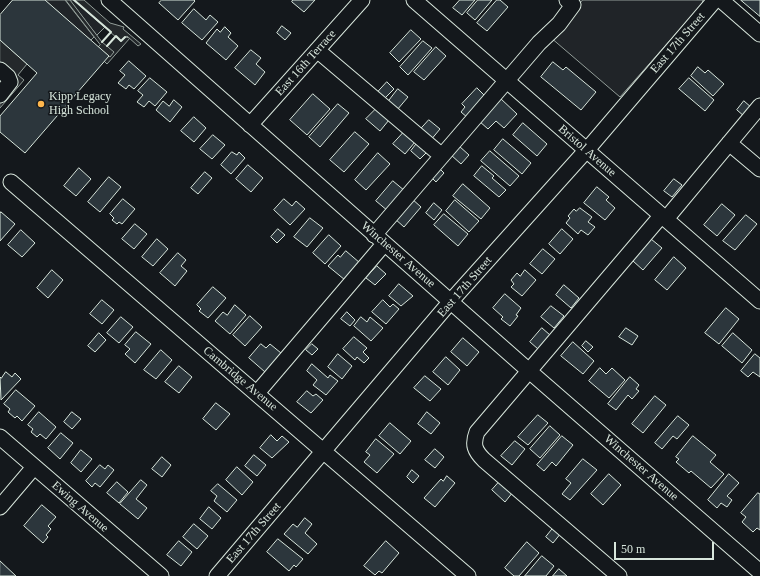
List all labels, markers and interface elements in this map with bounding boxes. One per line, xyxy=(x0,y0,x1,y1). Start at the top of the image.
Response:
street label: East 17th Street xyxy=(648,10,708,76)
street label: East 16th Terrace xyxy=(273,27,339,99)
place label: Kipp Legacy High School xyxy=(49,90,111,118)
marker: Kipp Legacy High School xyxy=(36,99,46,109)
street label: Bristol Avenue xyxy=(555,122,619,180)
street label: Winchester Avenue xyxy=(358,219,438,291)
street label: East 17th Street xyxy=(435,254,495,320)
street label: Cambridge Avenue xyxy=(200,344,280,414)
street label: Winchester Avenue xyxy=(601,432,681,504)
street label: Ewing Avenue xyxy=(49,478,111,536)
street label: East 17th Street xyxy=(224,500,284,566)
scale bar xyxy=(616,534,716,560)
text: 50 m xyxy=(621,542,645,556)

